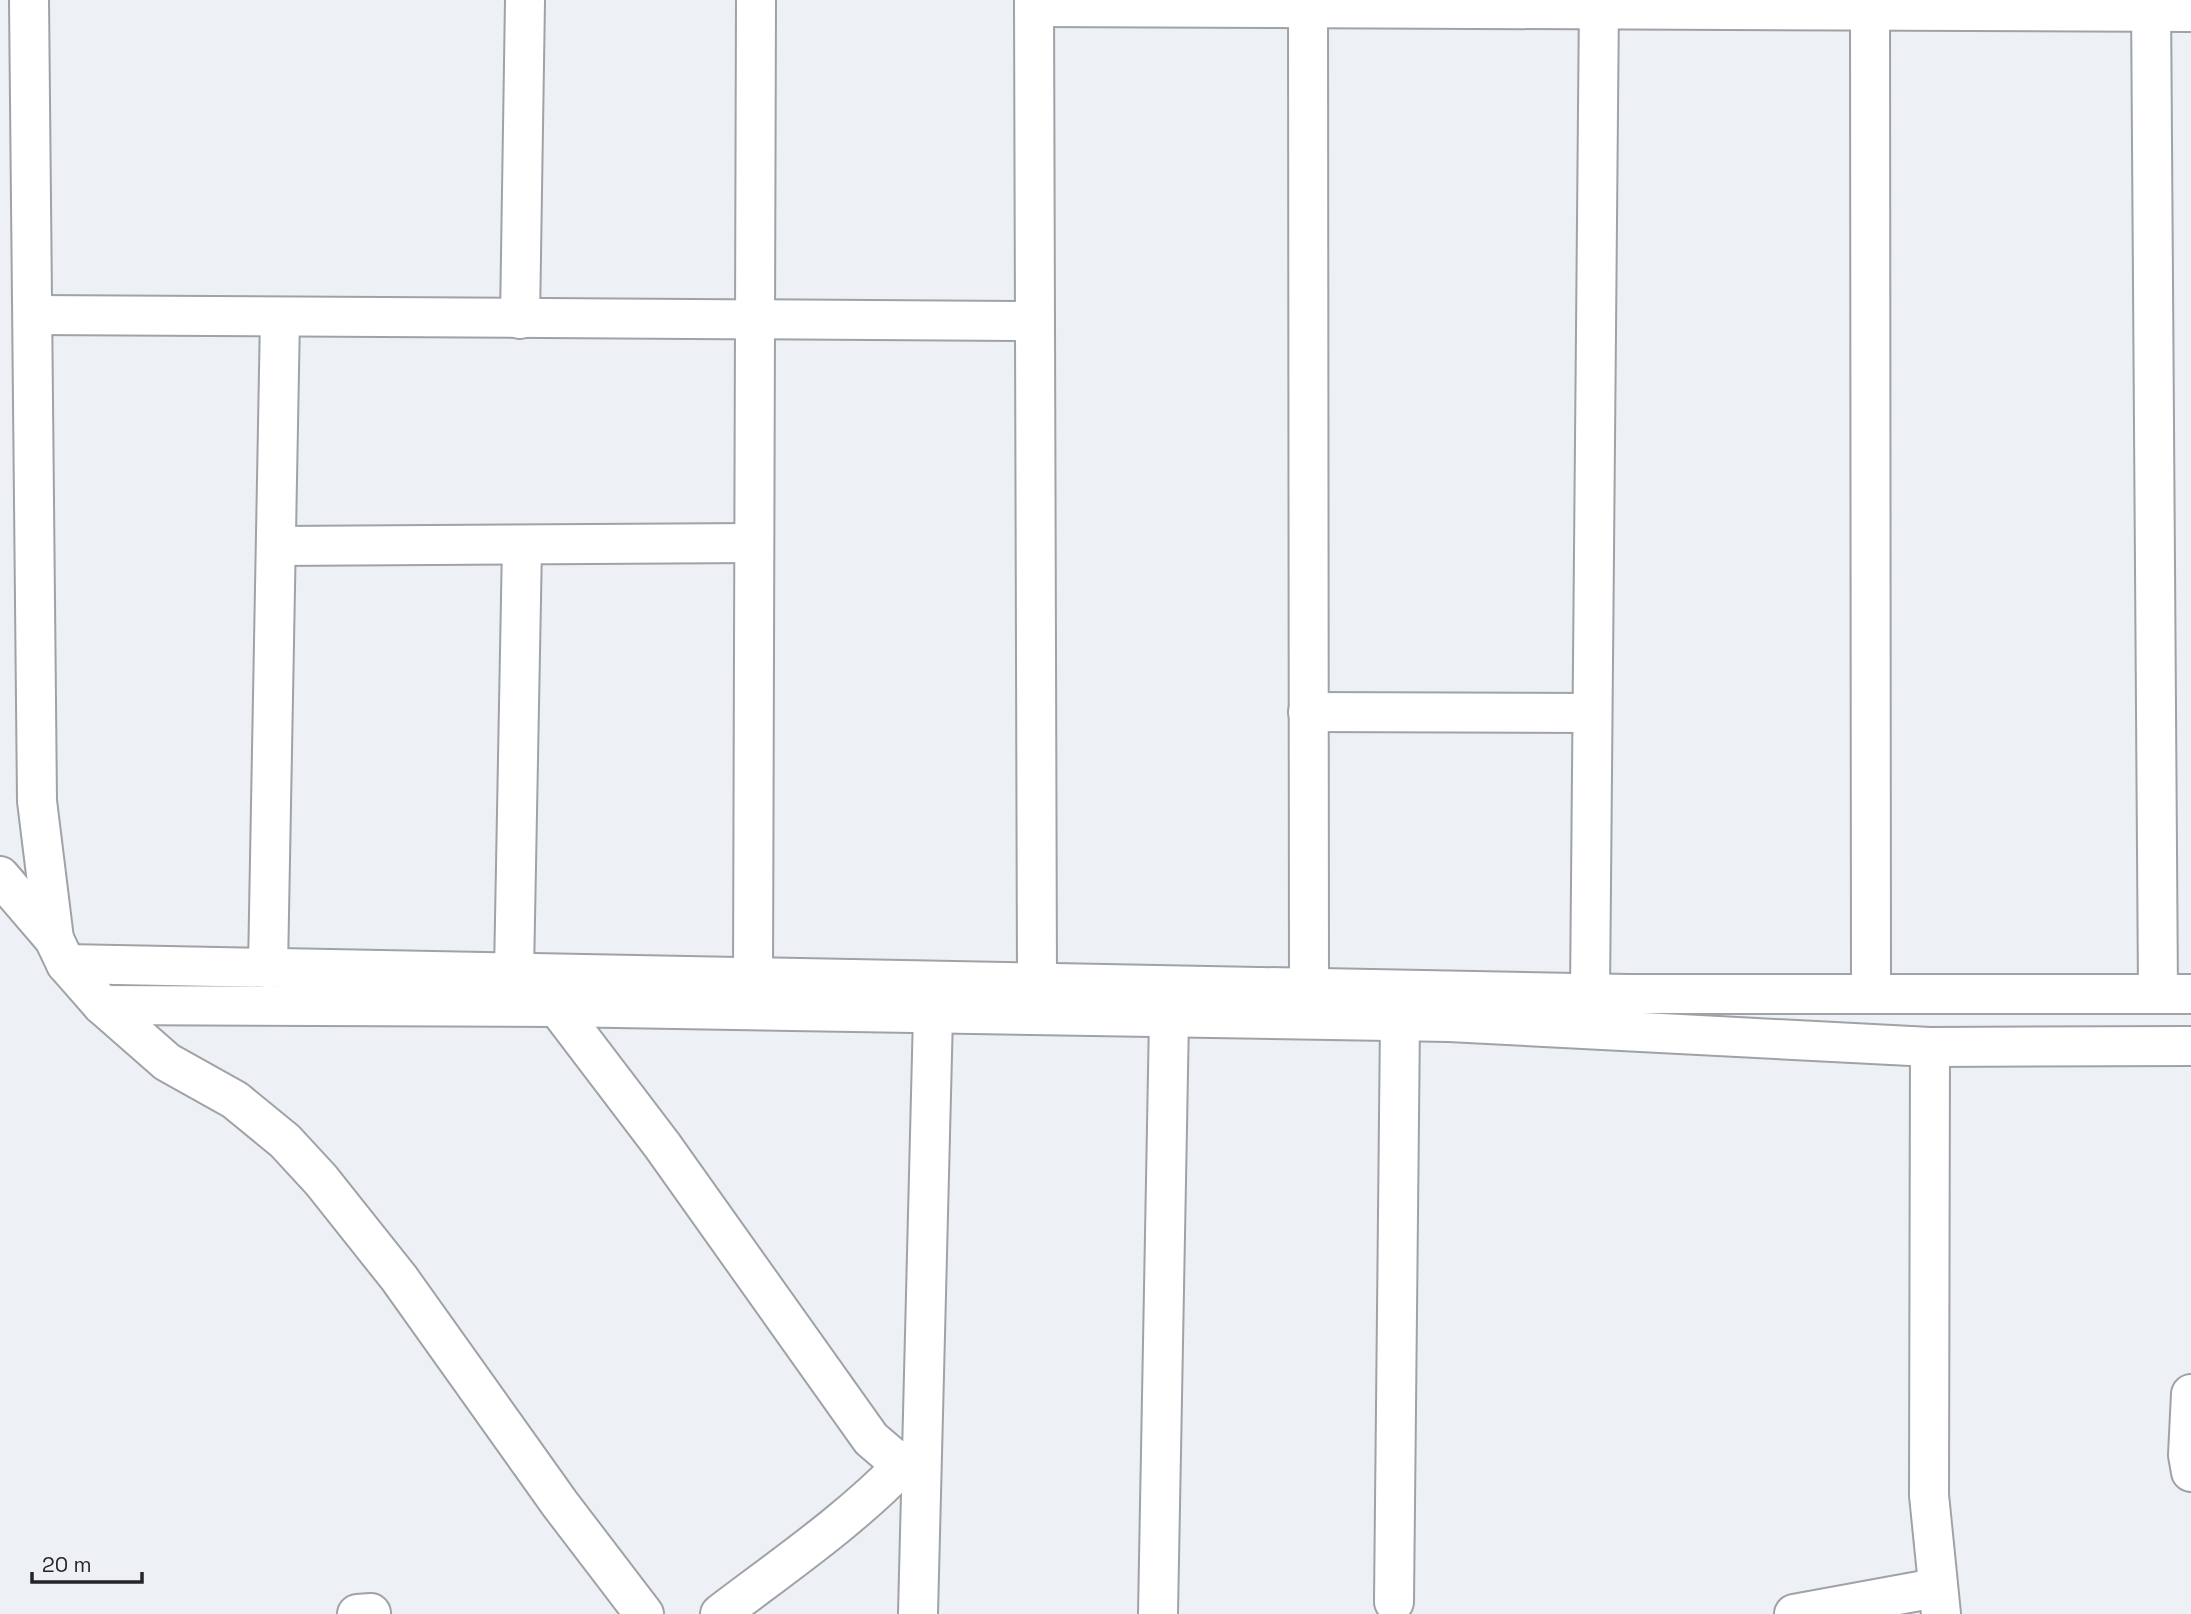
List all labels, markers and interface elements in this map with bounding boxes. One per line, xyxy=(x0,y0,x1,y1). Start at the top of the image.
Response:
scale bar xyxy=(32,1540,142,1584)
text: 20 m xyxy=(42,1551,92,1578)

